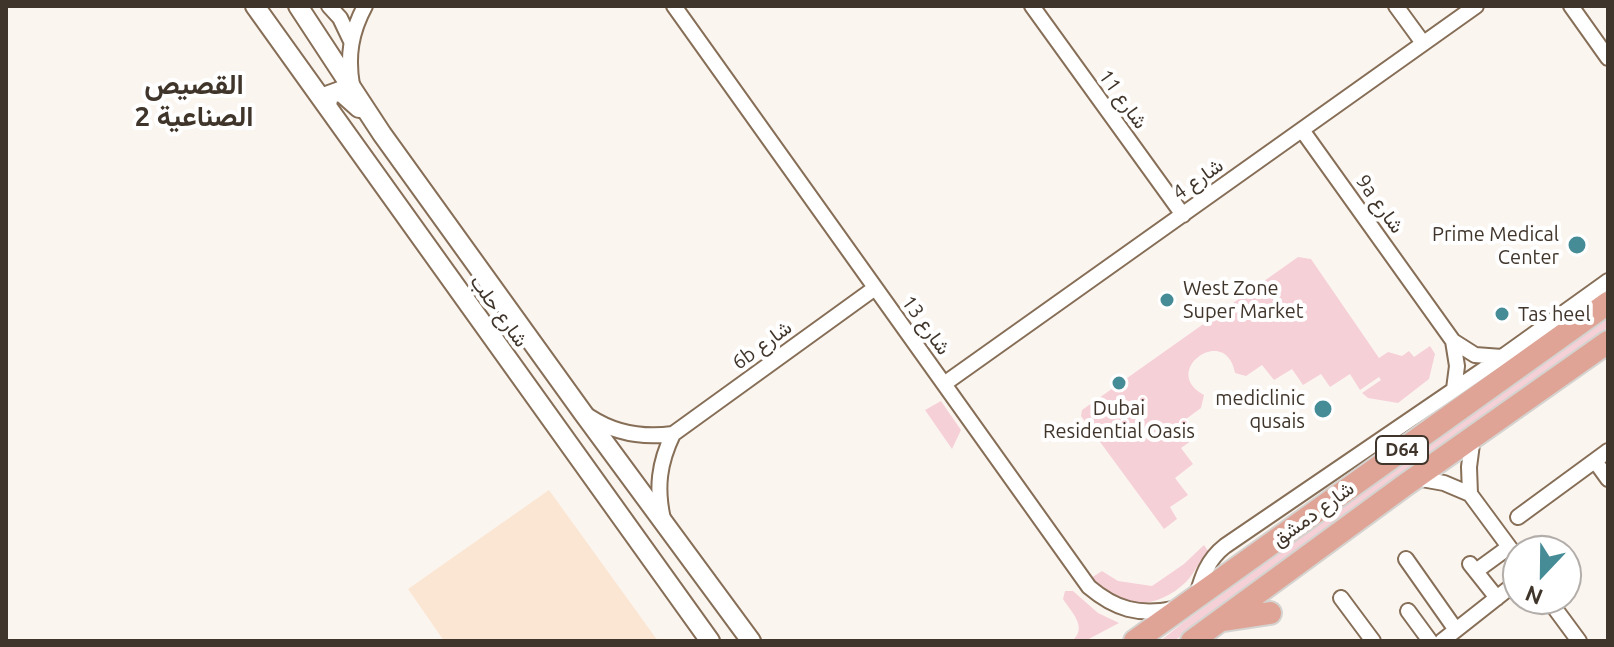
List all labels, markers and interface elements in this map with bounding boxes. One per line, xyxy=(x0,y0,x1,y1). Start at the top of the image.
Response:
street label: شارع 11 xyxy=(1093,65,1153,133)
district label: القصيص الصناعية 2 xyxy=(134,68,254,134)
street label: شارع 4 xyxy=(1168,153,1228,205)
street label: 9a شارع xyxy=(1351,170,1409,238)
place label: Prime Medical Center xyxy=(1432,222,1559,269)
marker: Prime Medical Center xyxy=(1566,234,1588,256)
street label: شارع حلب xyxy=(465,270,533,352)
place label: West Zone Super Market xyxy=(1183,276,1304,323)
street label: شارع 13 xyxy=(896,291,956,359)
marker: West Zone Super Market xyxy=(1158,291,1176,309)
place label: Tas heel xyxy=(1518,302,1591,326)
marker: Tas heel xyxy=(1493,305,1511,323)
street label: 6b شارع xyxy=(728,315,796,375)
marker: Dubai Residential Oasis xyxy=(1110,374,1128,392)
place label: mediclinic qusais xyxy=(1215,386,1305,433)
place label: Dubai Residential Oasis xyxy=(1043,396,1195,443)
marker: mediclinic qusais xyxy=(1312,398,1334,420)
road number: D64 xyxy=(1376,436,1428,464)
street label: شارع دمشق xyxy=(1267,476,1359,552)
north arrow xyxy=(1502,535,1582,615)
text: N xyxy=(1521,581,1546,611)

